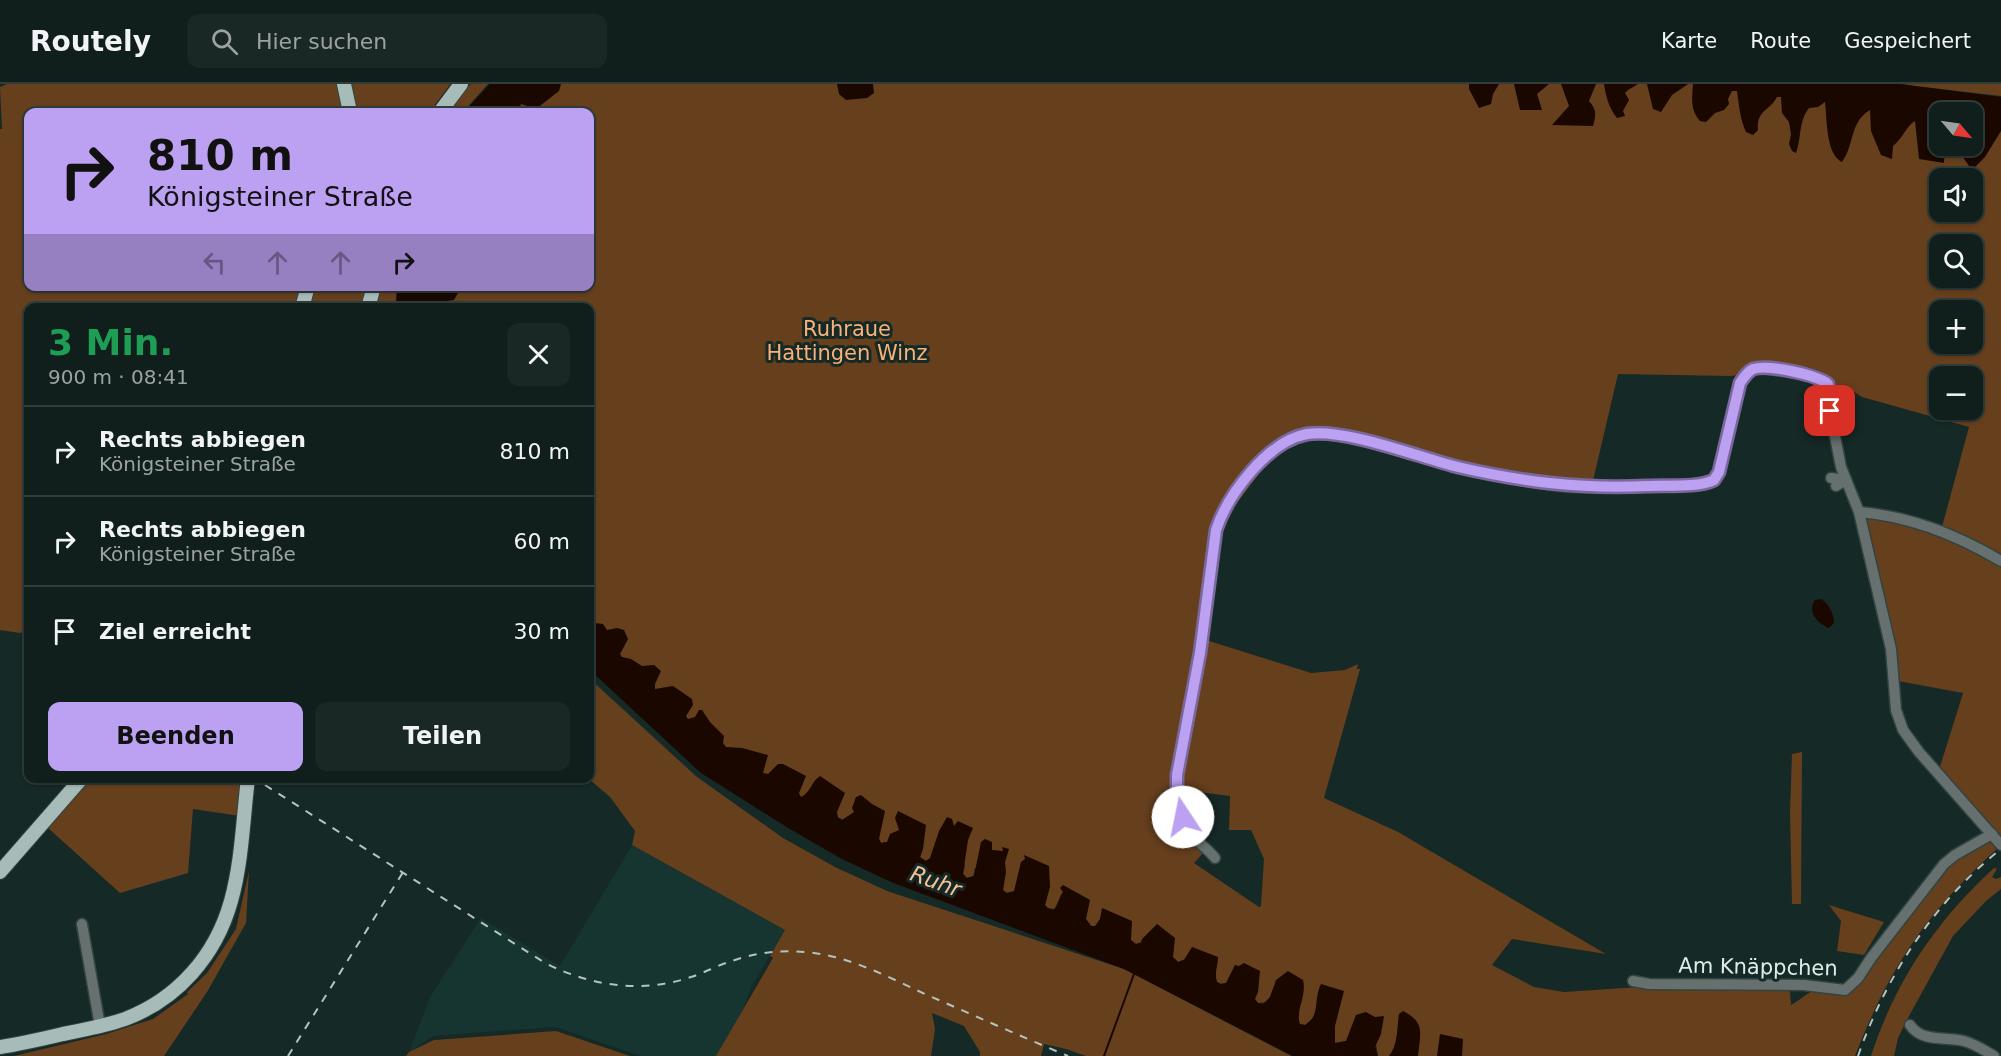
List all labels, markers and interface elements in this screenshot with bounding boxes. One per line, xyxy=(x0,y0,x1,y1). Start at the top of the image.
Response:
search box xyxy=(187,14,607,68)
text: Routely xyxy=(30,25,151,58)
icon: search xyxy=(208,25,241,58)
text: Hier suchen xyxy=(256,29,387,54)
text: Karte xyxy=(1661,29,1717,53)
text: Route xyxy=(1750,29,1811,53)
text: Gespeichert xyxy=(1844,29,1971,53)
north arrow xyxy=(1929,102,1983,156)
map controls xyxy=(1929,102,1983,420)
text: 810 m xyxy=(147,131,293,180)
icon: right xyxy=(48,132,126,210)
button: sound xyxy=(1929,168,1983,222)
text: Königsteiner Straße xyxy=(147,181,413,212)
button: search xyxy=(1929,234,1983,288)
icon: left xyxy=(198,246,231,279)
icon: ahead xyxy=(261,246,294,279)
icon: ahead xyxy=(324,246,357,279)
icon: right xyxy=(387,246,420,279)
button: + xyxy=(1929,300,1983,354)
park label: Ruhraue Hattingen Winz xyxy=(767,317,927,365)
text: 3 Min. xyxy=(48,322,173,363)
button: close xyxy=(507,323,570,386)
text: 900 m · 08:41 xyxy=(48,365,189,389)
button: − xyxy=(1929,366,1983,420)
pin xyxy=(1804,385,1855,436)
icon: arrive xyxy=(1813,394,1846,427)
text: Rechts abbiegen xyxy=(99,427,306,452)
icon: right xyxy=(48,435,81,468)
text: 810 m xyxy=(500,439,570,464)
text: Königsteiner Straße xyxy=(99,452,296,476)
text: Rechts abbiegen xyxy=(99,517,306,542)
icon: right xyxy=(48,525,81,558)
text: 60 m xyxy=(514,529,570,554)
text: Königsteiner Straße xyxy=(99,542,296,566)
icon: arrive xyxy=(48,615,81,648)
text: Ziel erreicht xyxy=(99,619,251,644)
text: 30 m xyxy=(514,619,570,644)
button: Beenden xyxy=(48,702,303,771)
button: Teilen xyxy=(315,702,570,771)
position arrow xyxy=(1151,785,1215,849)
water label: Ruhr xyxy=(907,861,966,903)
street label: Am Knäppchen xyxy=(1678,954,1838,980)

